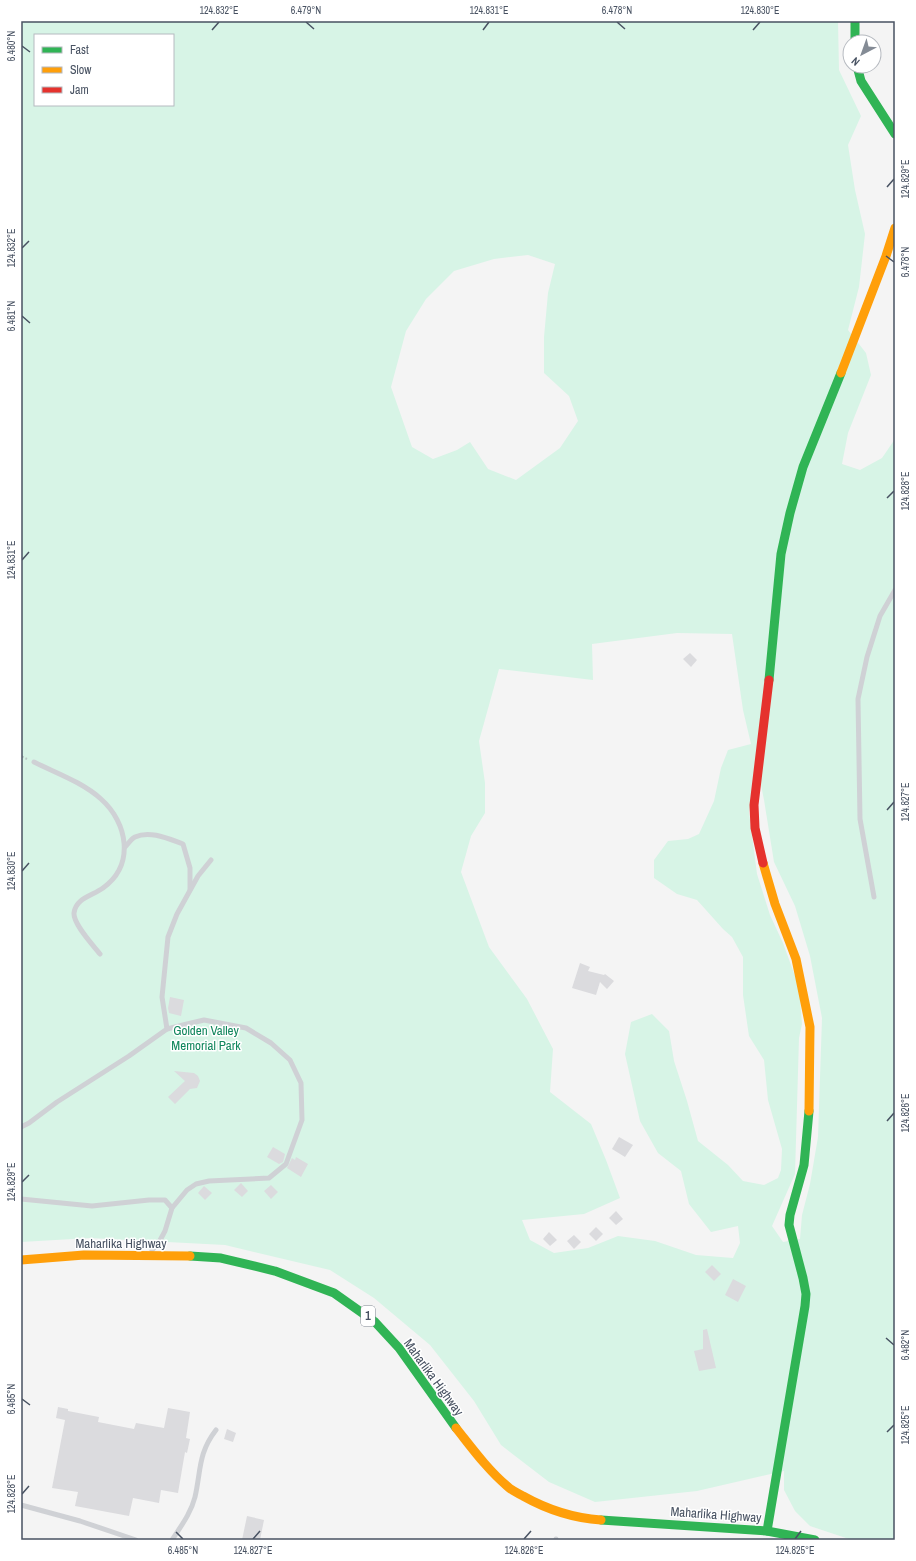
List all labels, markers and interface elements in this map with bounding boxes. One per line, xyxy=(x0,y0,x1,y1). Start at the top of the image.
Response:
text: 124.832°E xyxy=(199,4,239,17)
text: 6.479°N xyxy=(291,4,321,17)
text: 124.831°E xyxy=(469,4,509,17)
text: 6.478°N xyxy=(602,4,632,17)
text: 124.830°E xyxy=(740,4,780,17)
text: 6.480°N xyxy=(5,31,18,61)
legend xyxy=(34,34,174,106)
north arrow xyxy=(842,34,882,74)
text: Fast xyxy=(70,42,89,58)
text: N xyxy=(848,54,862,69)
text: Slow xyxy=(70,62,92,78)
text: Jam xyxy=(70,82,89,98)
text: 124.829°E xyxy=(899,159,912,199)
text: 124.832°E xyxy=(5,228,18,268)
text: 6.478°N xyxy=(899,247,912,277)
text: 6.481°N xyxy=(5,301,18,331)
text: 124.828°E xyxy=(899,471,912,511)
text: 124.831°E xyxy=(5,540,18,580)
text: 124.827°E xyxy=(899,782,912,822)
text: 124.830°E xyxy=(5,851,18,891)
park label: Golden Valley Memorial Park xyxy=(171,1022,241,1054)
text: 124.826°E xyxy=(899,1093,912,1133)
text: 124.829°E xyxy=(5,1162,18,1202)
street label: Maharlika Highway xyxy=(75,1235,167,1252)
road number: 1 xyxy=(361,1306,375,1326)
text: 6.482°N xyxy=(899,1330,912,1360)
street label: Maharlika Highway xyxy=(400,1335,468,1420)
text: 6.485°N xyxy=(5,1384,18,1414)
text: 124.825°E xyxy=(899,1405,912,1445)
text: 124.828°E xyxy=(5,1474,18,1514)
street label: Maharlika Highway xyxy=(670,1503,763,1526)
text: 6.485°N xyxy=(168,1544,198,1557)
text: 124.827°E xyxy=(233,1544,273,1557)
text: 124.826°E xyxy=(504,1544,544,1557)
text: 124.825°E xyxy=(775,1544,815,1557)

